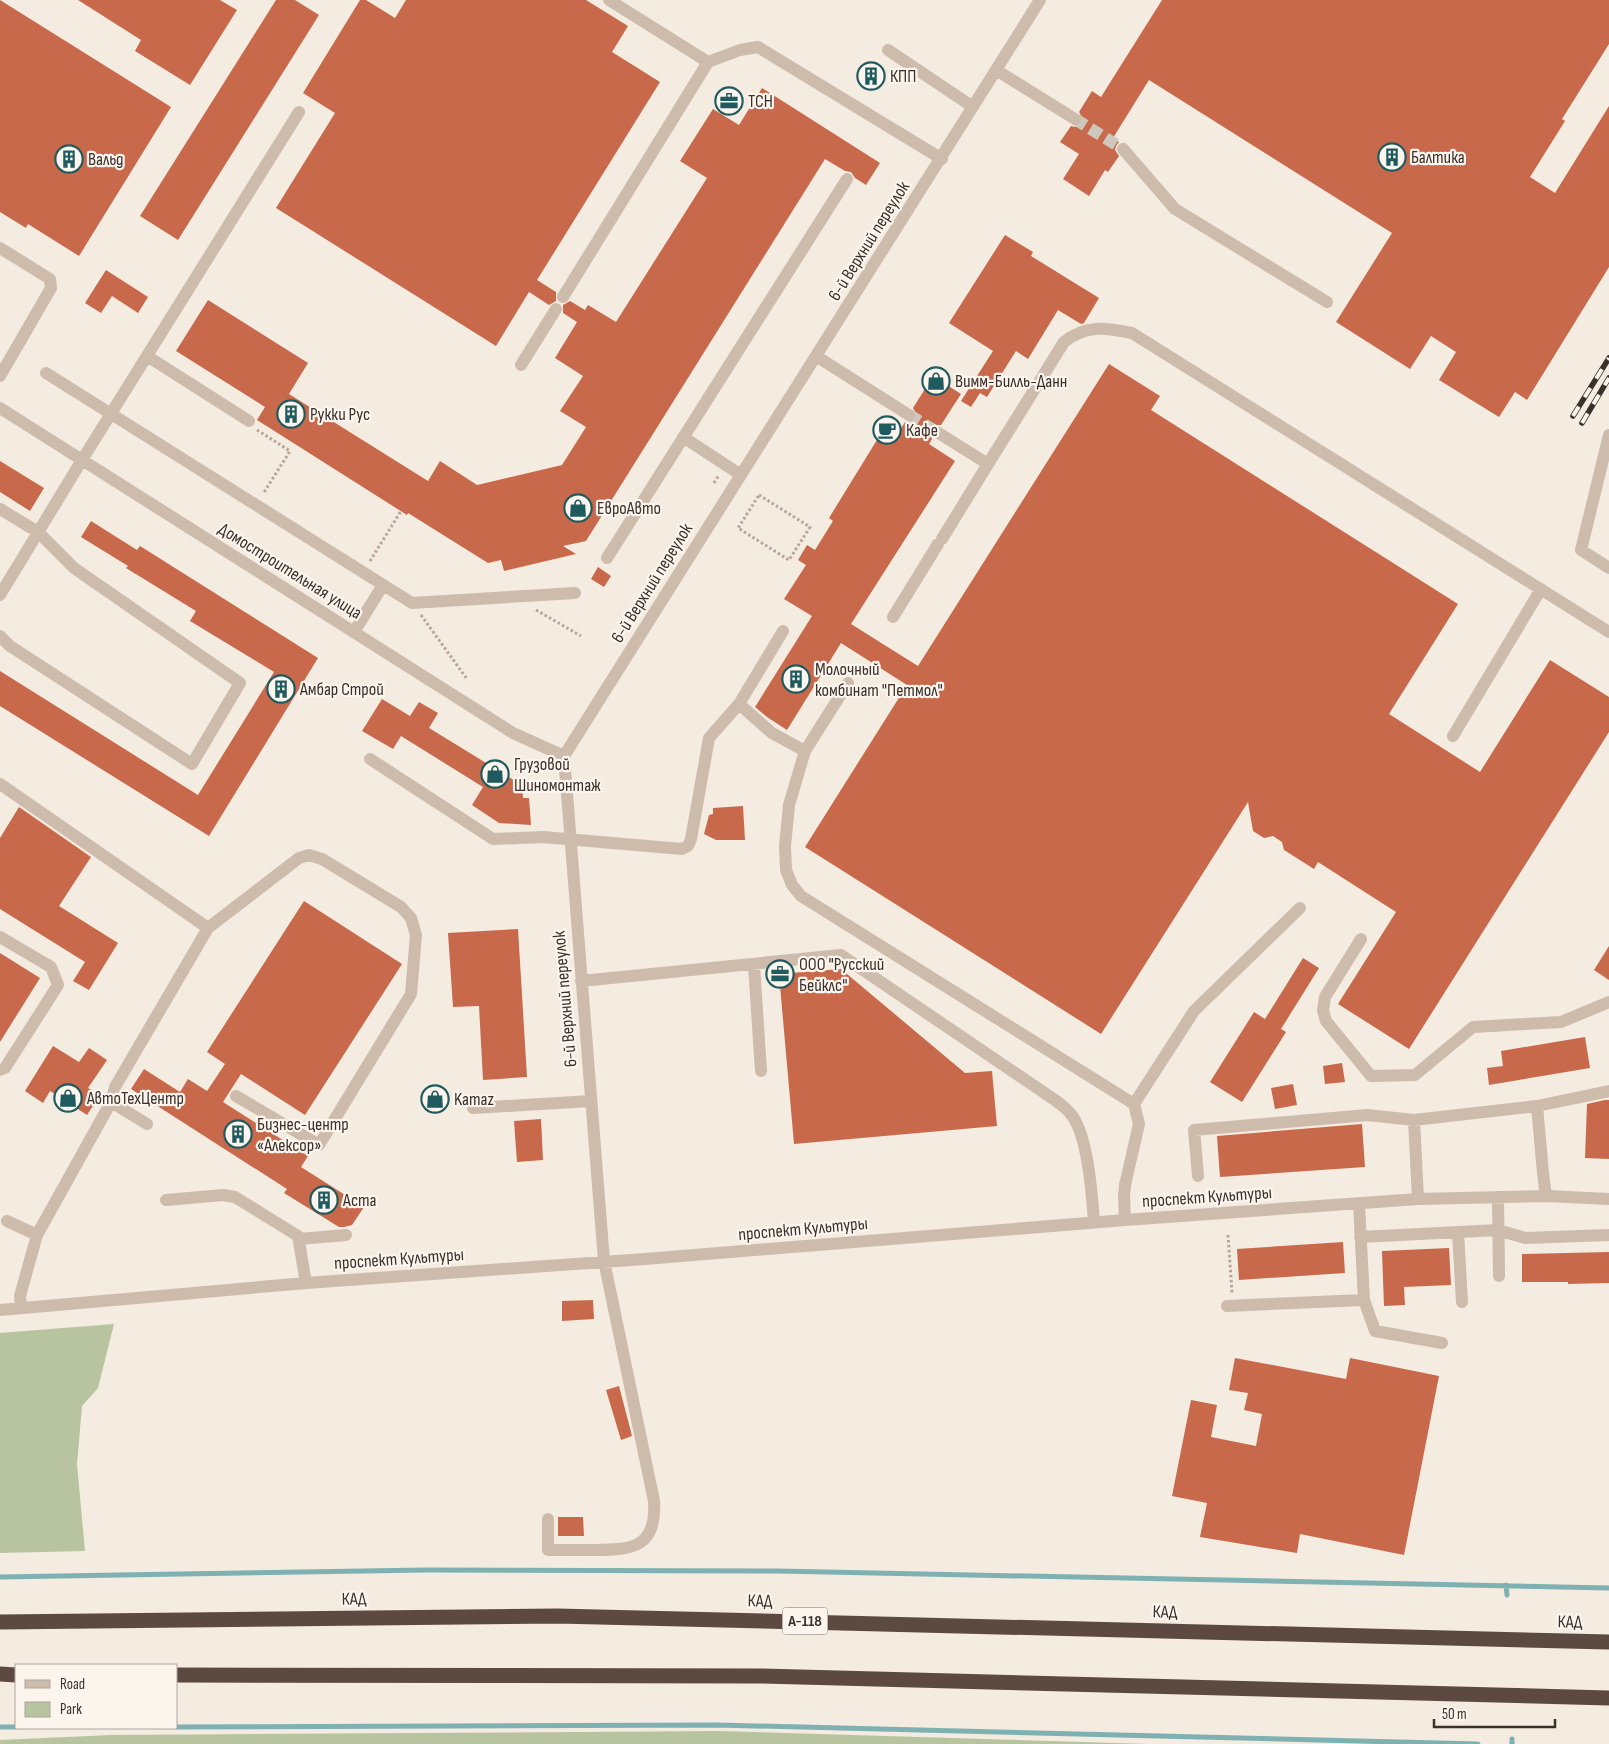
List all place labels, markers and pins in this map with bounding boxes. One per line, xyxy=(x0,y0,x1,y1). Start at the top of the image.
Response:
building icon: КПП xyxy=(856,61,886,91)
place label: КПП xyxy=(890,66,916,87)
office icon: ТСН xyxy=(714,86,744,116)
place label: ТСН xyxy=(748,91,773,112)
building icon: Балтика xyxy=(1377,142,1407,172)
building icon: Вальд xyxy=(54,144,84,174)
place label: Балтика xyxy=(1411,147,1465,168)
place label: Вальд xyxy=(88,149,124,170)
shop icon: Вимм-Билль-Данн xyxy=(921,366,951,396)
place label: Вимм-Билль-Данн xyxy=(955,371,1067,392)
building icon: Рукки Рус xyxy=(276,399,306,429)
place label: Рукки Рус xyxy=(310,404,370,425)
cafe icon: Кафе xyxy=(872,415,902,445)
place label: Кафе xyxy=(906,420,938,441)
shop icon: ЕвроАвто xyxy=(563,493,593,523)
place label: ЕвроАвто xyxy=(597,498,661,519)
place label: Молочный комбинат "Петмол" xyxy=(815,659,943,701)
building icon: Молочный комбинат "Петмол" xyxy=(781,664,811,694)
building icon: Амбар Строй xyxy=(266,674,296,704)
place label: Амбар Строй xyxy=(299,679,384,700)
place label: Грузовой Шиномонтаж xyxy=(514,754,601,796)
shop icon: Грузовой Шиномонтаж xyxy=(480,759,510,789)
place label: ООО "Русский Бейклс" xyxy=(799,954,884,996)
office icon: ООО "Русский Бейклс" xyxy=(765,959,795,989)
shop icon: АвтоТехЦентр xyxy=(53,1083,83,1113)
shop icon: Kamaz xyxy=(420,1084,450,1114)
place label: АвтоТехЦентр xyxy=(86,1088,184,1109)
place label: Kamaz xyxy=(454,1089,494,1110)
place label: Бизнес-центр «Алексор» xyxy=(257,1114,349,1156)
building icon: Бизнес-центр «Алексор» xyxy=(223,1119,253,1149)
building icon: Аста xyxy=(309,1185,339,1215)
place label: Аста xyxy=(342,1190,377,1211)

